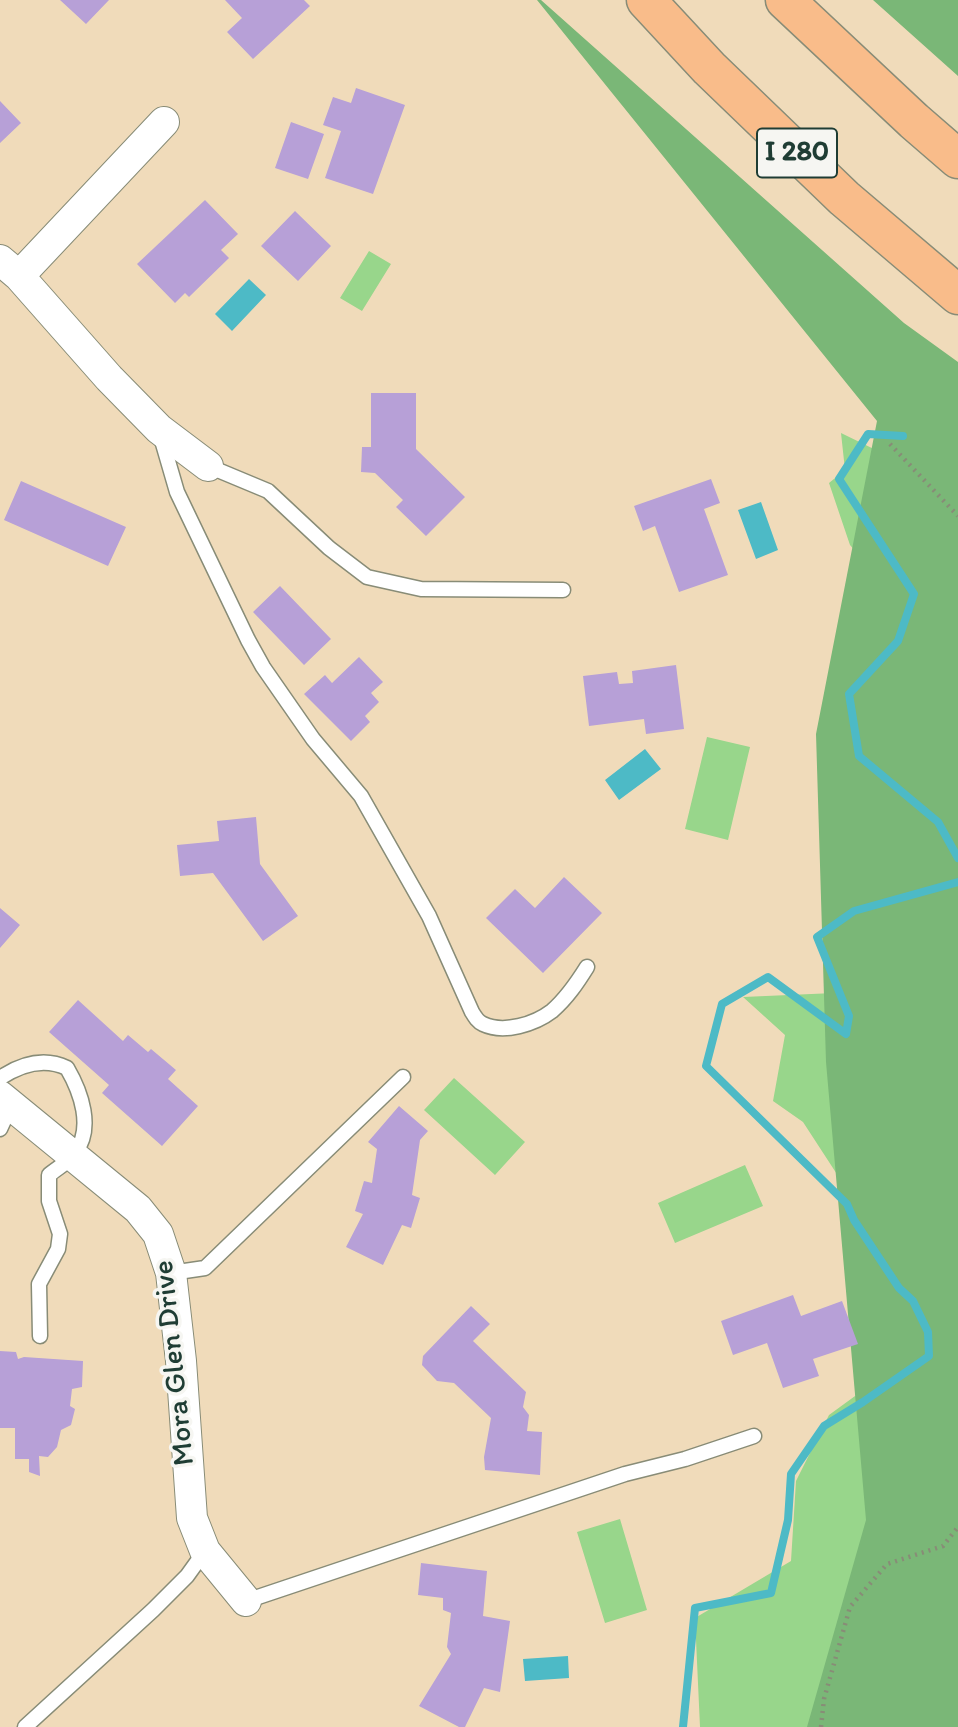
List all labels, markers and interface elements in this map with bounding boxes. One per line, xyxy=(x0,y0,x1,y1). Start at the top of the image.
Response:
road number: I 280 xyxy=(757,128,837,178)
street label: Mora Glen Drive xyxy=(146,1259,204,1467)

